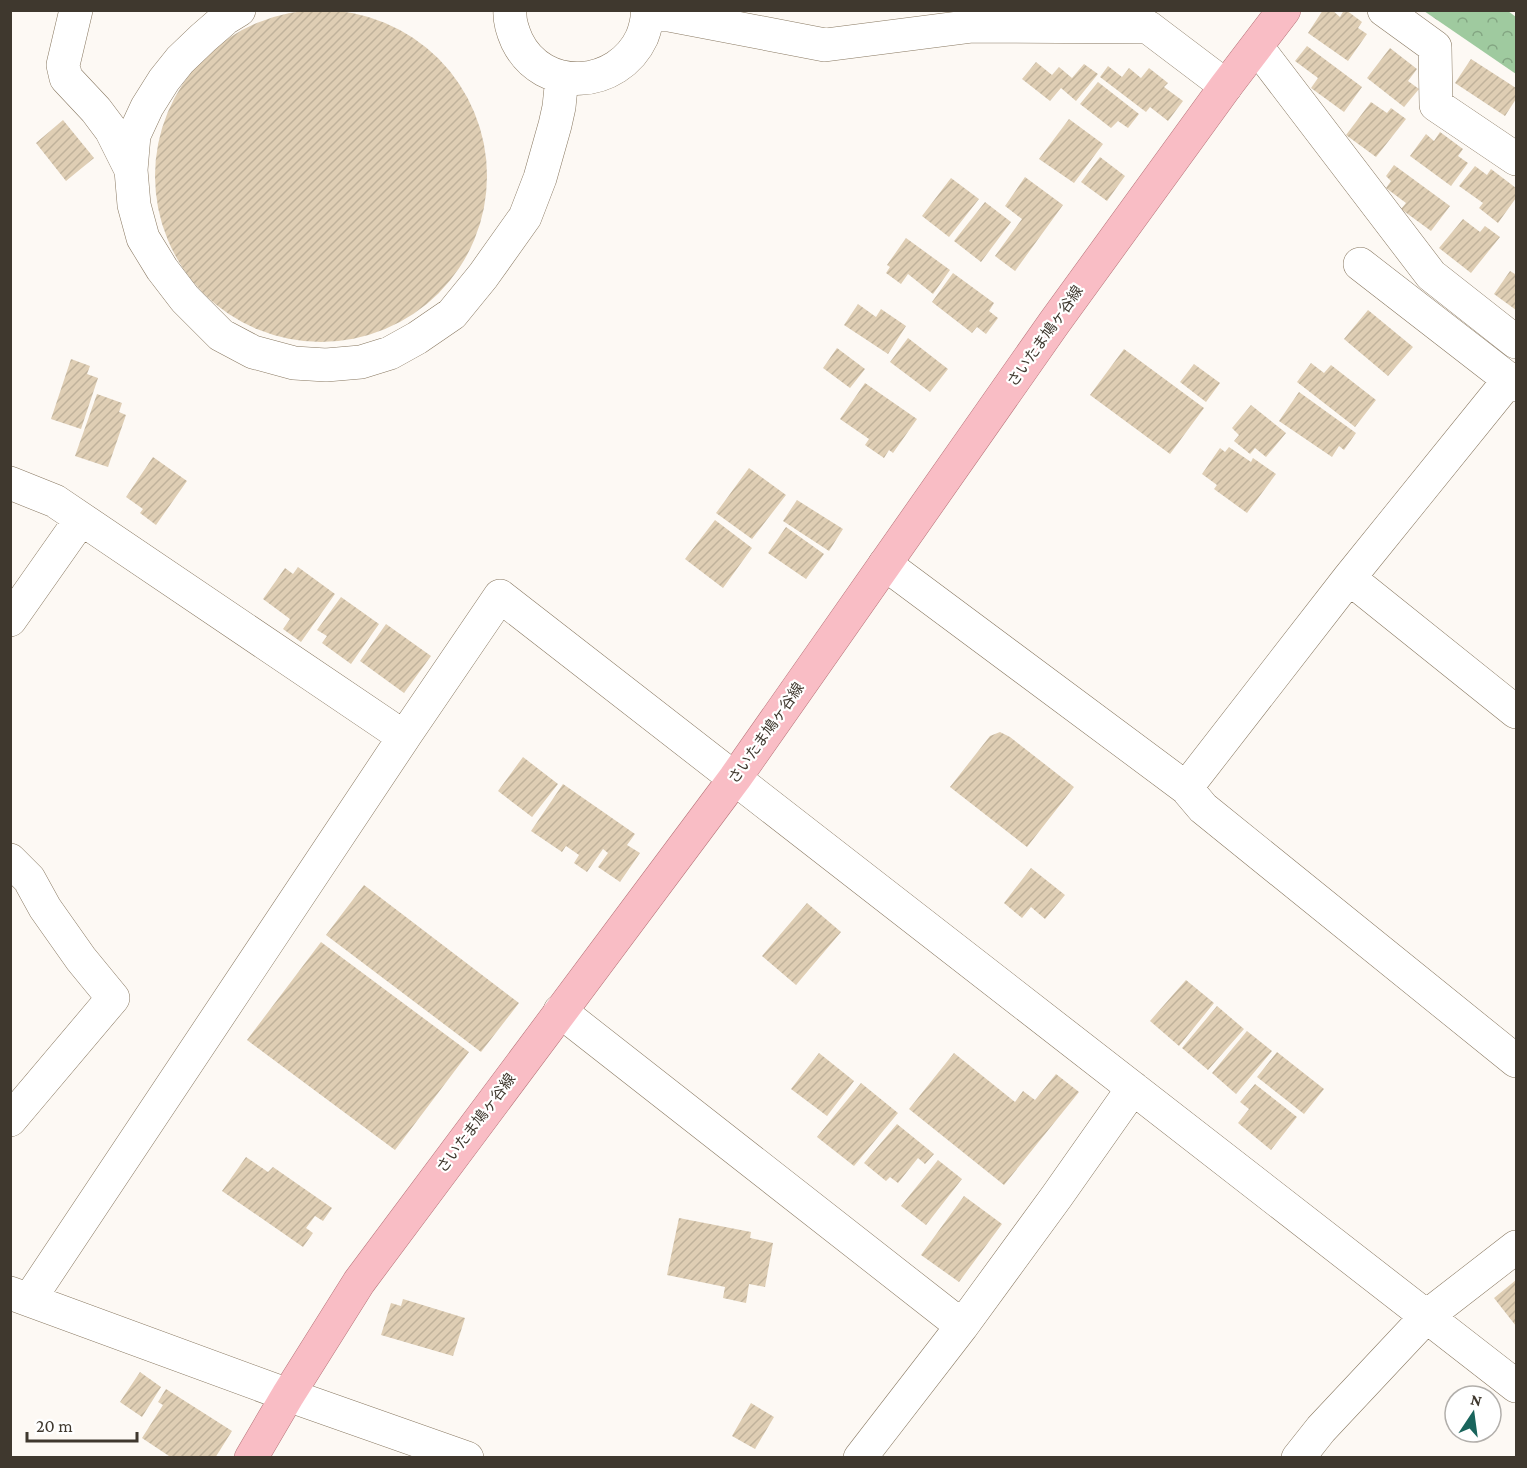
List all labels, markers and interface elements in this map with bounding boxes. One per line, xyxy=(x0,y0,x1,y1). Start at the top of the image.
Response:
street label: さいたま鳩ヶ谷線 xyxy=(1004,282,1086,390)
street label: さいたま鳩ヶ谷線 xyxy=(725,679,807,787)
street label: さいたま鳩ヶ谷線 xyxy=(434,1070,518,1176)
north arrow xyxy=(1443,1384,1503,1444)
text: N xyxy=(1469,1390,1484,1409)
scale bar xyxy=(27,1405,136,1443)
text: 20 m xyxy=(36,1416,73,1436)

